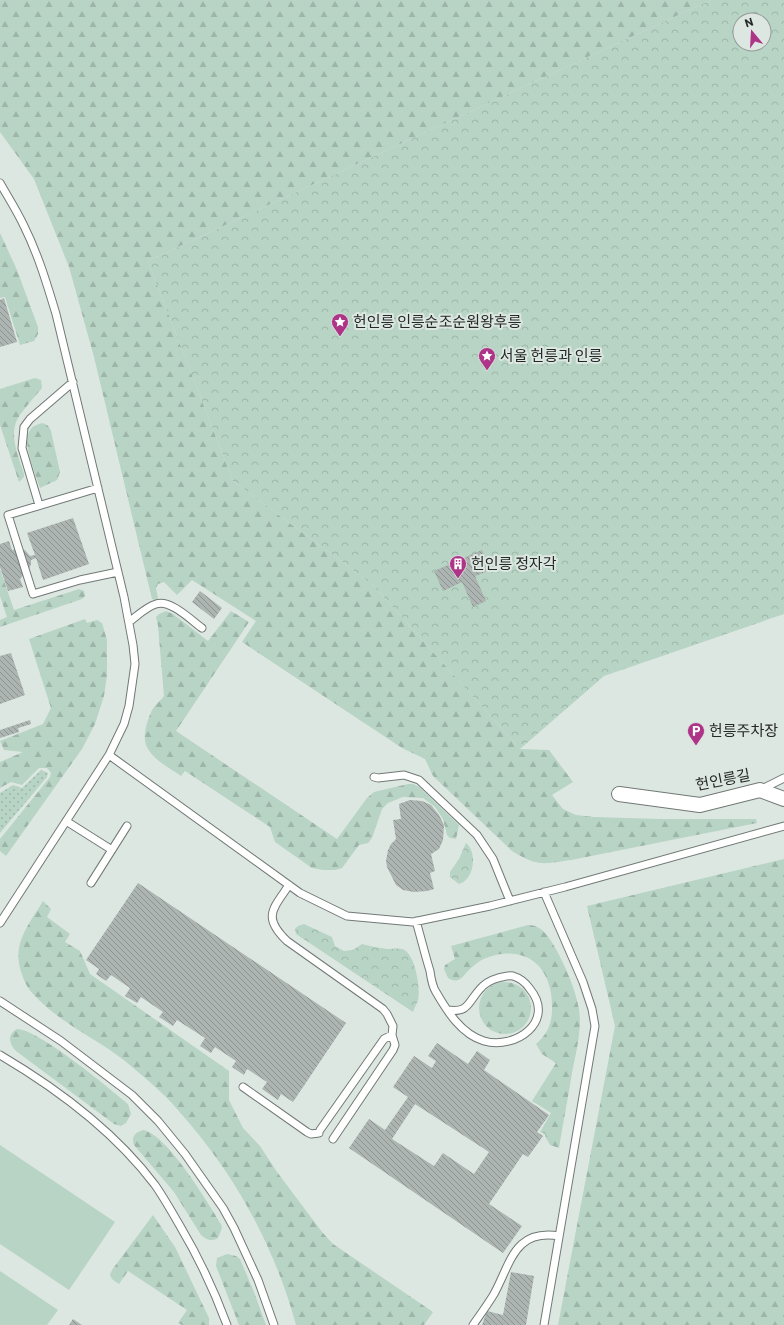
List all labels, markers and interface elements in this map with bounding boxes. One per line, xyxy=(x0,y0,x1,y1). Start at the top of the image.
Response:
north arrow xyxy=(732,12,772,52)
text: N xyxy=(743,15,755,29)
place icon: 헌인릉 인릉순조순원왕후릉 xyxy=(330,312,350,337)
place label: 헌인릉 인릉순조순원왕후릉 xyxy=(353,312,522,330)
place icon: 서울 헌릉과 인릉 xyxy=(477,346,497,371)
place label: 서울 헌릉과 인릉 xyxy=(500,346,603,364)
building icon: 헌인릉 정자각 xyxy=(448,554,468,579)
place label: 헌인릉 정자각 xyxy=(471,554,557,572)
parking icon: 헌릉주차장 xyxy=(686,721,706,746)
place label: 헌릉주차장 xyxy=(709,721,778,739)
street label: 헌인릉길 xyxy=(694,765,752,793)

